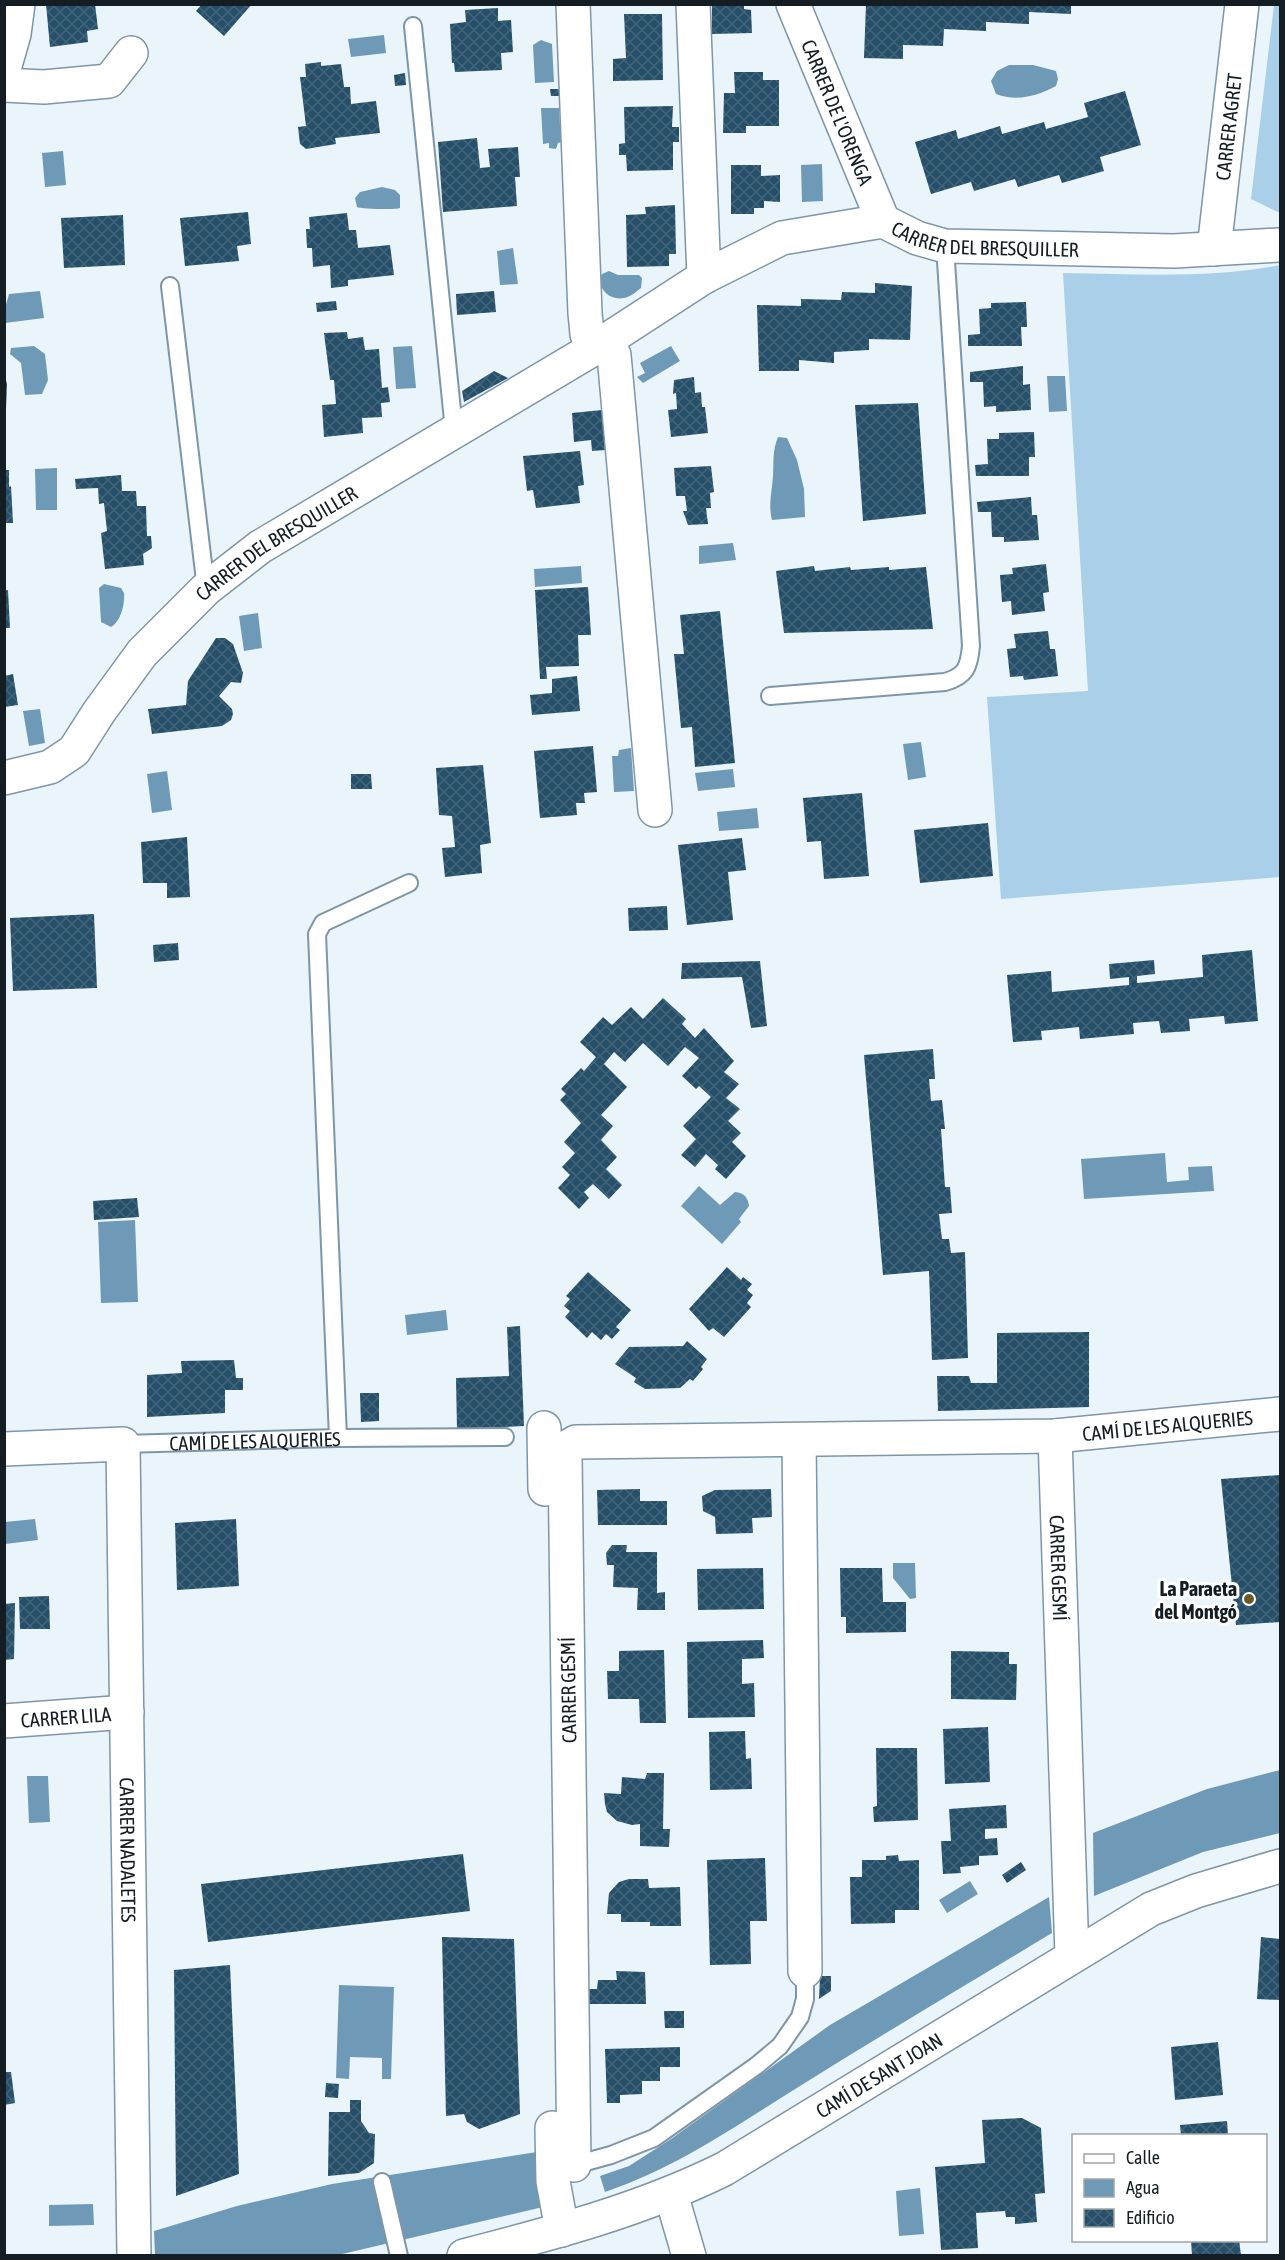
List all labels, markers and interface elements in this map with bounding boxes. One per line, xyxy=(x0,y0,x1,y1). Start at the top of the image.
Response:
street label: CARRER DE L'ORENGA xyxy=(797,36,878,188)
street label: CARRER AGRET xyxy=(1210,72,1246,182)
street label: CARRER DEL BRESQUILLER xyxy=(888,216,1079,260)
street label: CARRER DEL BRESQUILLER xyxy=(190,481,361,605)
street label: CAMÍ DE LES ALQUERIES xyxy=(1081,1405,1254,1445)
street label: CAMÍ DE LES ALQUERIES xyxy=(169,1426,341,1454)
street label: CARRER GESMÍ xyxy=(1046,1515,1073,1621)
place label: La Paraeta del Montgó xyxy=(1155,1577,1237,1623)
marker: La Paraeta del Montgó xyxy=(1242,1592,1256,1606)
street label: CARRER GESMÍ xyxy=(556,1637,580,1743)
street label: CARRER LILA xyxy=(20,1702,112,1731)
street label: CARRER NADALETES xyxy=(116,1777,141,1922)
street label: CAMÍ DE SANT JOAN xyxy=(811,2027,946,2122)
legend xyxy=(1072,2134,1267,2242)
text: Calle xyxy=(1126,2147,1160,2168)
text: Agua xyxy=(1126,2177,1160,2198)
text: Edificio xyxy=(1126,2207,1175,2228)

